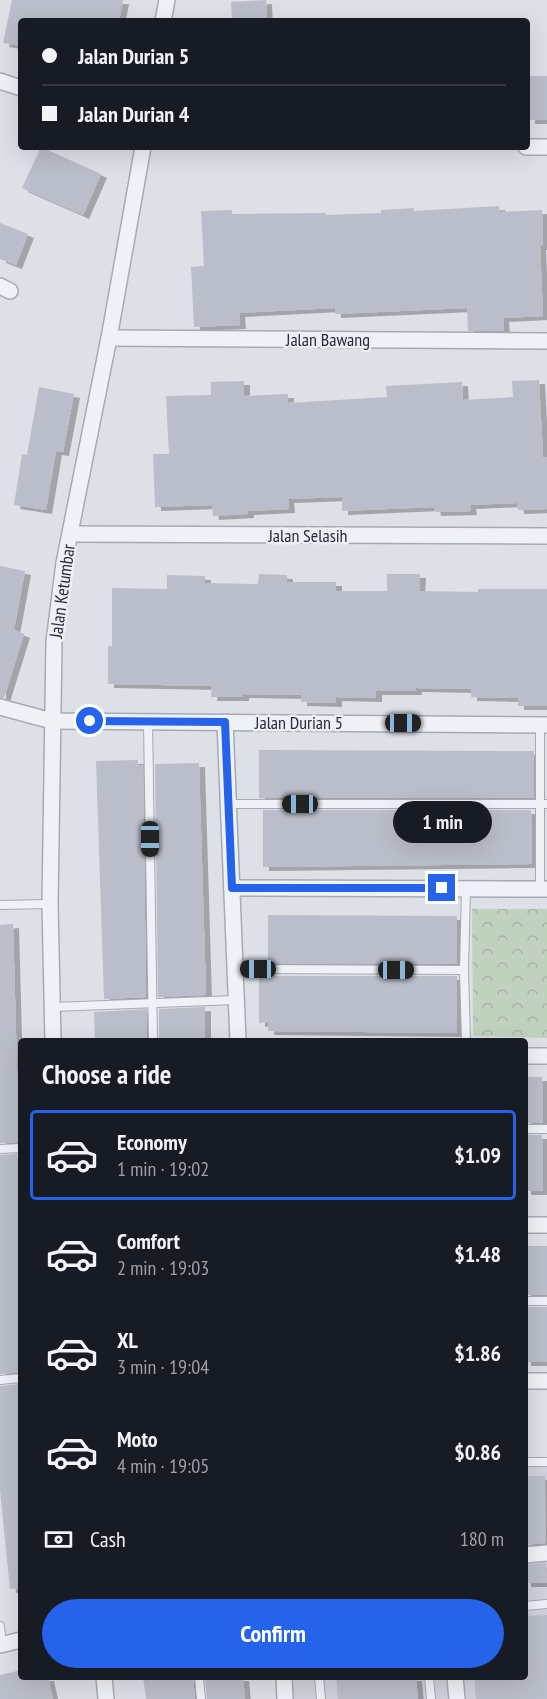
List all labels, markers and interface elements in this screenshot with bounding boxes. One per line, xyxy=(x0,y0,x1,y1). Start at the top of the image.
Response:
text: Jalan Durian 5 xyxy=(78,42,189,70)
text: Jalan Durian 4 xyxy=(78,100,189,128)
street label: Jalan Bawang xyxy=(285,328,370,351)
street label: Jalan Selasih xyxy=(267,524,348,547)
street label: Jalan Ketumbar xyxy=(44,542,80,640)
route start xyxy=(76,707,103,734)
street label: Jalan Durian 5 xyxy=(254,711,343,734)
car xyxy=(385,714,421,732)
car xyxy=(282,795,318,813)
callout: 1 min xyxy=(392,801,492,843)
text: 1 min xyxy=(422,809,463,835)
car xyxy=(141,821,159,857)
route end xyxy=(428,874,455,901)
car xyxy=(240,960,276,978)
car xyxy=(378,961,414,979)
text: Choose a ride xyxy=(42,1057,171,1091)
icon: car xyxy=(45,1128,99,1182)
text: Economy xyxy=(117,1128,187,1156)
text: $1.09 xyxy=(454,1141,501,1169)
text: 1 min · 19:02 xyxy=(117,1156,209,1182)
icon: car xyxy=(45,1227,99,1281)
text: Comfort xyxy=(117,1227,180,1255)
text: $1.48 xyxy=(454,1240,501,1268)
text: 2 min · 19:03 xyxy=(117,1255,209,1281)
icon: car xyxy=(45,1326,99,1380)
text: XL xyxy=(117,1326,138,1354)
text: $1.86 xyxy=(454,1339,501,1367)
text: 3 min · 19:04 xyxy=(117,1354,209,1380)
icon: car xyxy=(45,1425,99,1479)
text: Moto xyxy=(117,1425,158,1453)
text: $0.86 xyxy=(454,1438,501,1466)
text: 4 min · 19:05 xyxy=(117,1453,209,1479)
icon: cash xyxy=(42,1523,75,1556)
text: Cash xyxy=(90,1525,126,1553)
text: 180 m xyxy=(460,1526,504,1552)
button: Confirm xyxy=(42,1599,504,1668)

